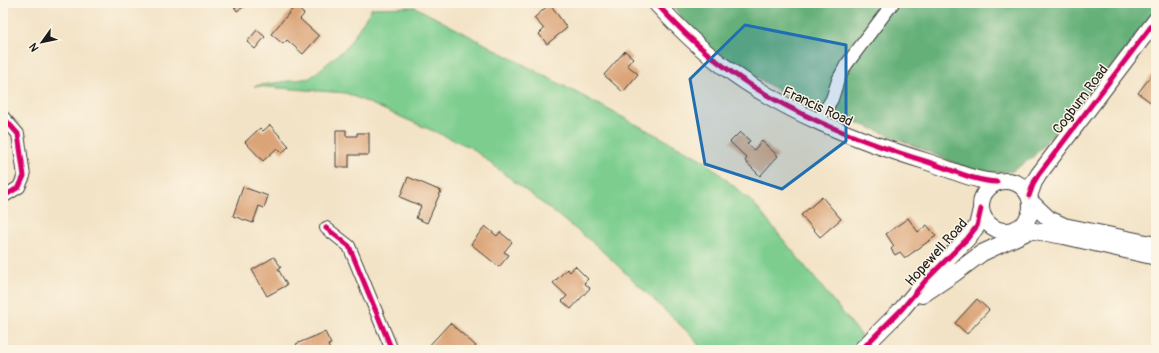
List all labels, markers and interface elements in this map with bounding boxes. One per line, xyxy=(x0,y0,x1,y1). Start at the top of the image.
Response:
north arrow xyxy=(22,22,62,62)
text: N xyxy=(26,40,42,54)
street label: Cogburn Road xyxy=(1049,61,1112,137)
street label: Francis Road xyxy=(780,83,856,130)
street label: Hopewell Road xyxy=(902,215,971,290)

